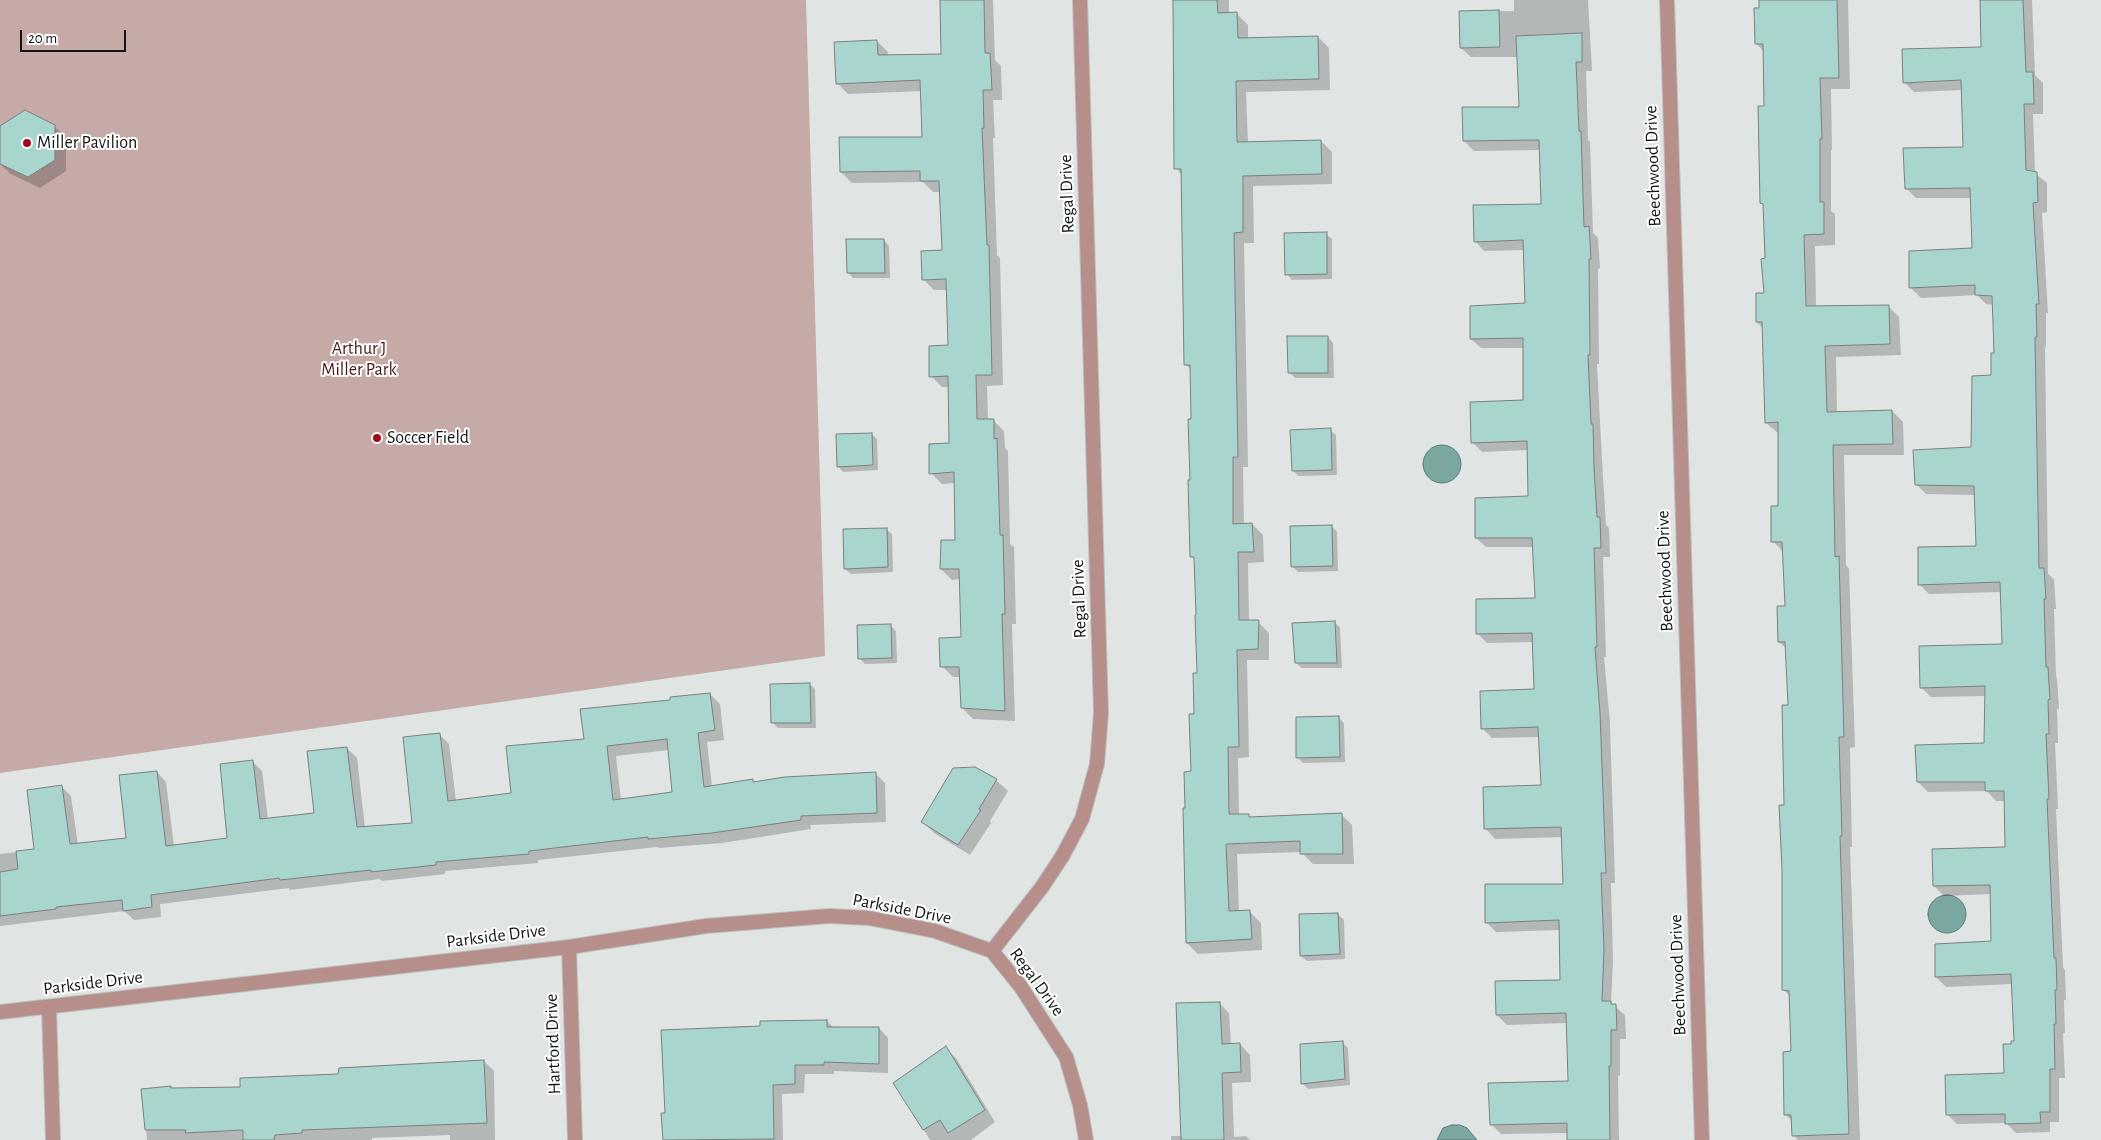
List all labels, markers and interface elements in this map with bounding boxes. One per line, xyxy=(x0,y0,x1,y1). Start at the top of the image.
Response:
scale bar xyxy=(22,20,129,52)
text: 20 m xyxy=(28,31,57,46)
street label: Beechwood Drive xyxy=(1640,105,1666,227)
place label: Miller Pavilion xyxy=(37,132,137,154)
marker: Miller Pavilion xyxy=(21,137,33,149)
street label: Regal Drive xyxy=(1055,154,1079,234)
park label: Arthur J Miller Park xyxy=(321,338,397,380)
place label: Soccer Field xyxy=(387,427,469,449)
marker: Soccer Field xyxy=(371,432,383,444)
street label: Beechwood Drive xyxy=(1652,510,1678,632)
street label: Regal Drive xyxy=(1067,559,1091,639)
street label: Parkside Drive xyxy=(851,889,953,929)
street label: Beechwood Drive xyxy=(1665,914,1691,1036)
street label: Parkside Drive xyxy=(445,919,547,953)
street label: Regal Drive xyxy=(1005,944,1069,1020)
street label: Parkside Drive xyxy=(42,966,144,1000)
street label: Hartford Drive xyxy=(540,993,566,1095)

